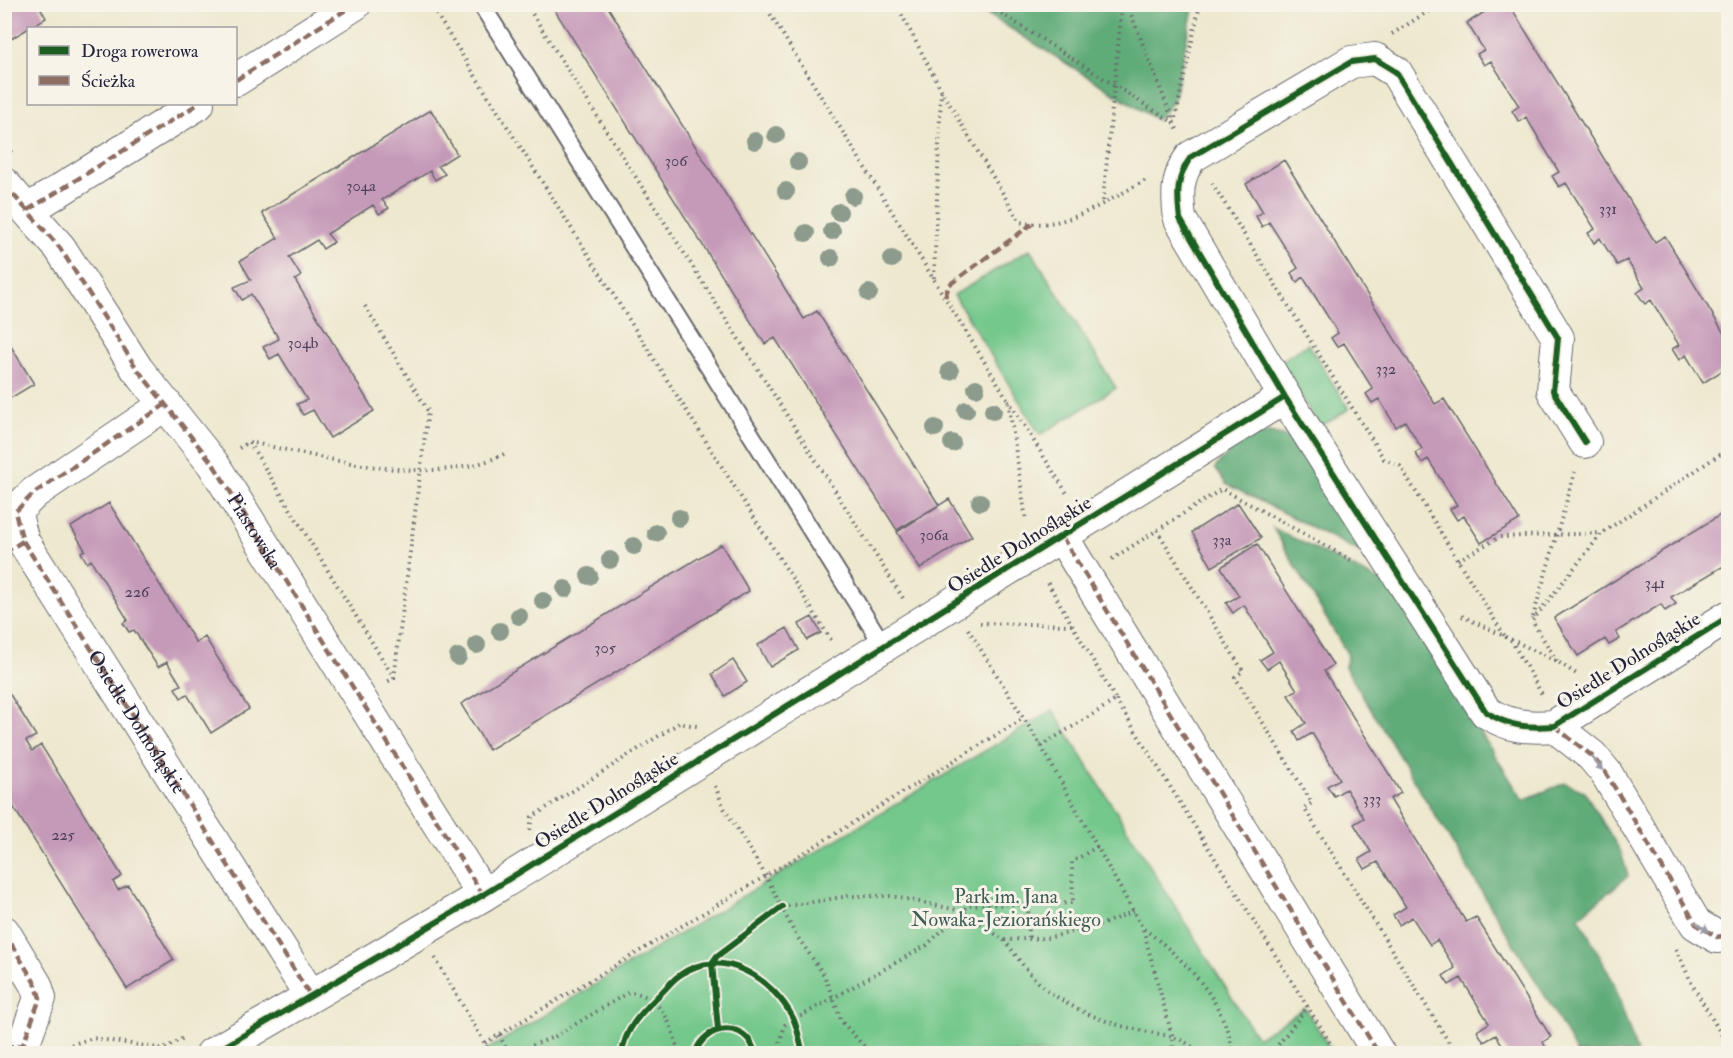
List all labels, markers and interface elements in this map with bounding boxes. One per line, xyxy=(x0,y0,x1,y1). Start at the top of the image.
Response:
legend xyxy=(27,27,237,105)
text: Droga rowerowa xyxy=(81,40,199,63)
text: Ścieżka xyxy=(81,70,136,93)
house number: 306 xyxy=(665,151,688,171)
house number: 304a xyxy=(346,176,376,196)
house number: 331 xyxy=(1599,199,1617,219)
house number: 304b xyxy=(288,333,319,353)
house number: 332 xyxy=(1376,359,1396,379)
street label: Piastowska xyxy=(221,489,288,574)
street label: Osiedle Dolnośląskie xyxy=(943,490,1096,599)
house number: 306a xyxy=(920,525,949,545)
house number: 33a xyxy=(1213,530,1232,550)
house number: 341 xyxy=(1645,573,1665,593)
house number: 226 xyxy=(125,582,150,602)
street label: Osiedle Dolnośląskie xyxy=(1552,606,1705,715)
house number: 305 xyxy=(594,638,616,658)
street label: Osiedle Dolnośląskie xyxy=(82,645,192,799)
street label: Osiedle Dolnośląskie xyxy=(530,746,683,855)
one-way arrow xyxy=(1592,756,1605,772)
house number: 333 xyxy=(1363,789,1381,809)
house number: 225 xyxy=(51,825,75,845)
park label: Park im. Jana Nowaka-Jeziorańskiego xyxy=(911,884,1101,932)
one-way arrow xyxy=(1694,922,1711,933)

